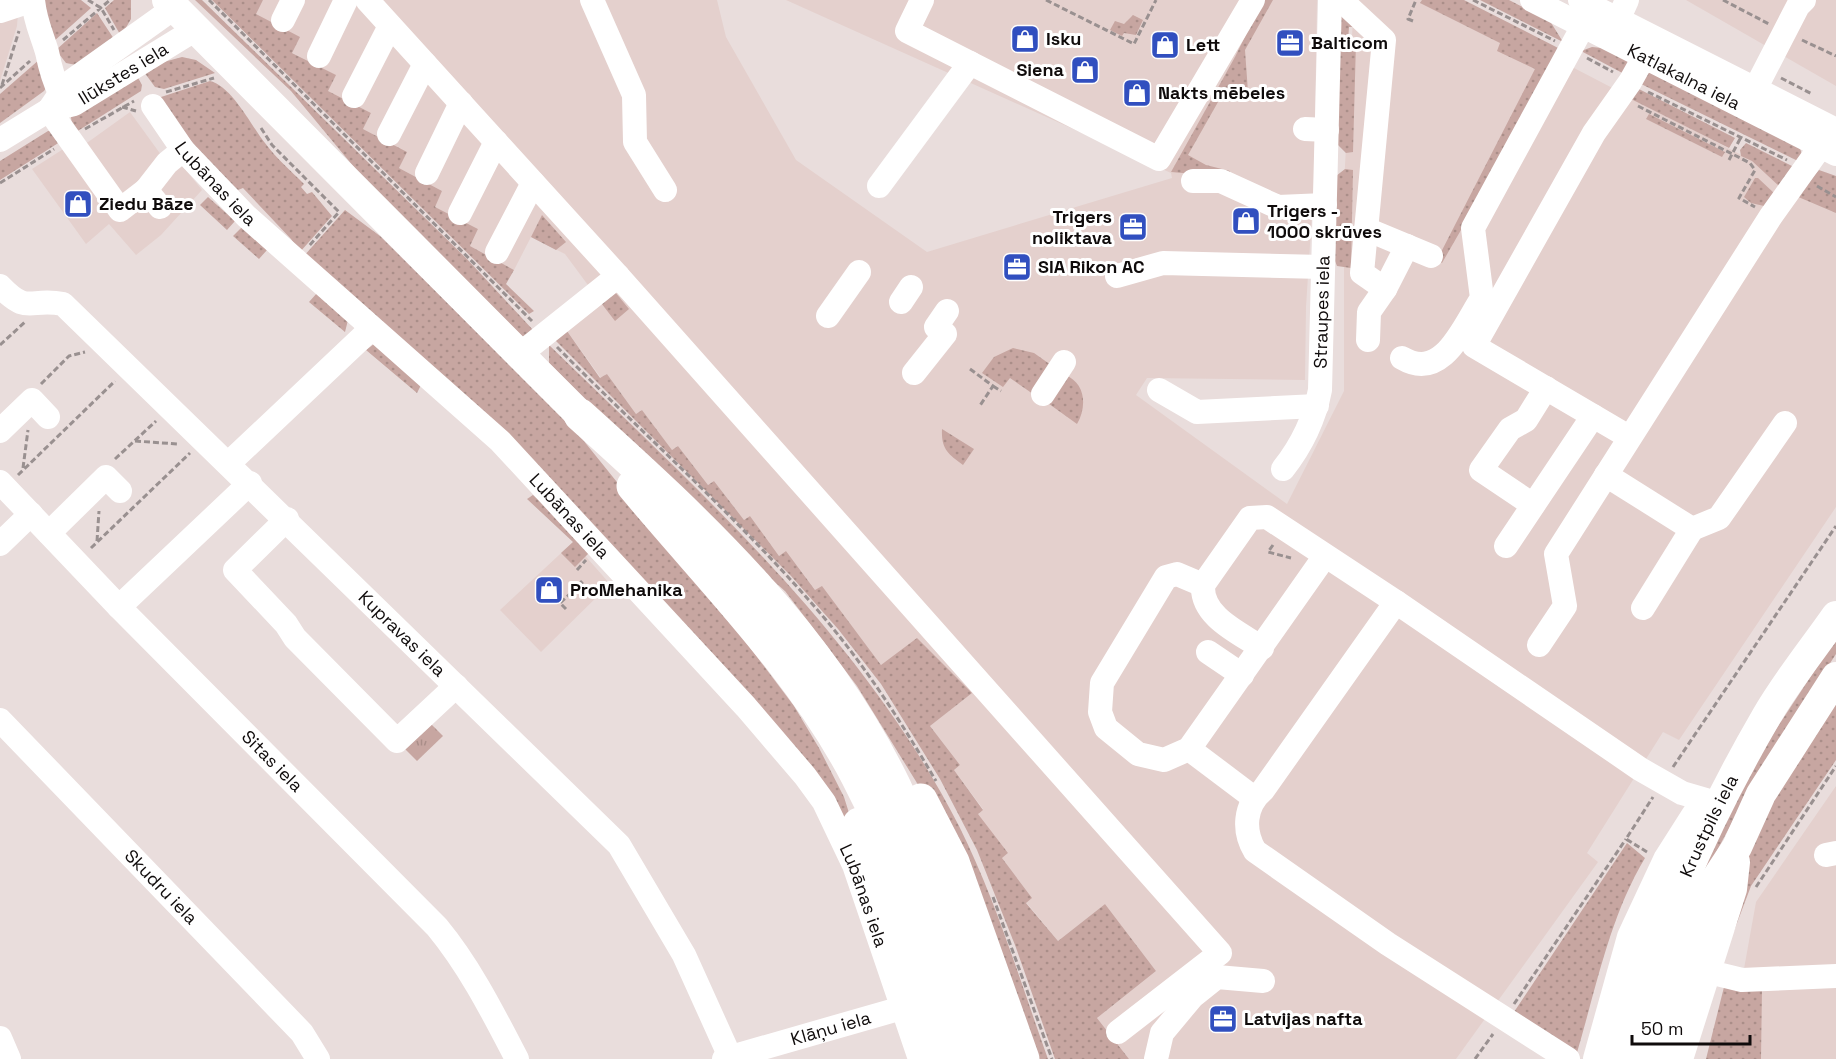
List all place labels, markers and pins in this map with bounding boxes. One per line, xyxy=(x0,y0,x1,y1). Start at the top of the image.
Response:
shop icon: Isku xyxy=(1009,23,1041,55)
place label: Isku xyxy=(1046,27,1081,50)
office icon: Balticom xyxy=(1274,27,1306,59)
shop icon: Lett xyxy=(1149,29,1181,61)
place label: Balticom xyxy=(1311,31,1388,54)
place label: Lett xyxy=(1186,33,1220,56)
shop icon: Siena xyxy=(1069,54,1101,86)
place label: Siena xyxy=(1016,58,1065,81)
shop icon: Nakts mēbeles xyxy=(1121,77,1153,109)
place label: Nakts mēbeles xyxy=(1158,81,1285,104)
shop icon: Ziedu Bāze xyxy=(62,188,94,220)
place label: Ziedu Bāze xyxy=(99,192,194,215)
place label: Trigers - 1000 skrūves xyxy=(1267,199,1382,243)
place label: Trigers noliktava xyxy=(1032,205,1113,249)
shop icon: Trigers - 1000 skrūves xyxy=(1230,205,1262,237)
office icon: Trigers noliktava xyxy=(1117,211,1149,243)
office icon: SIA Rikon AC xyxy=(1001,251,1033,283)
place label: SIA Rikon AC xyxy=(1038,255,1145,278)
shop icon: ProMehanika xyxy=(533,574,565,606)
place label: ProMehanika xyxy=(570,578,683,601)
office icon: Latvijas nafta xyxy=(1207,1003,1239,1035)
place label: Latvijas nafta xyxy=(1244,1007,1363,1030)

